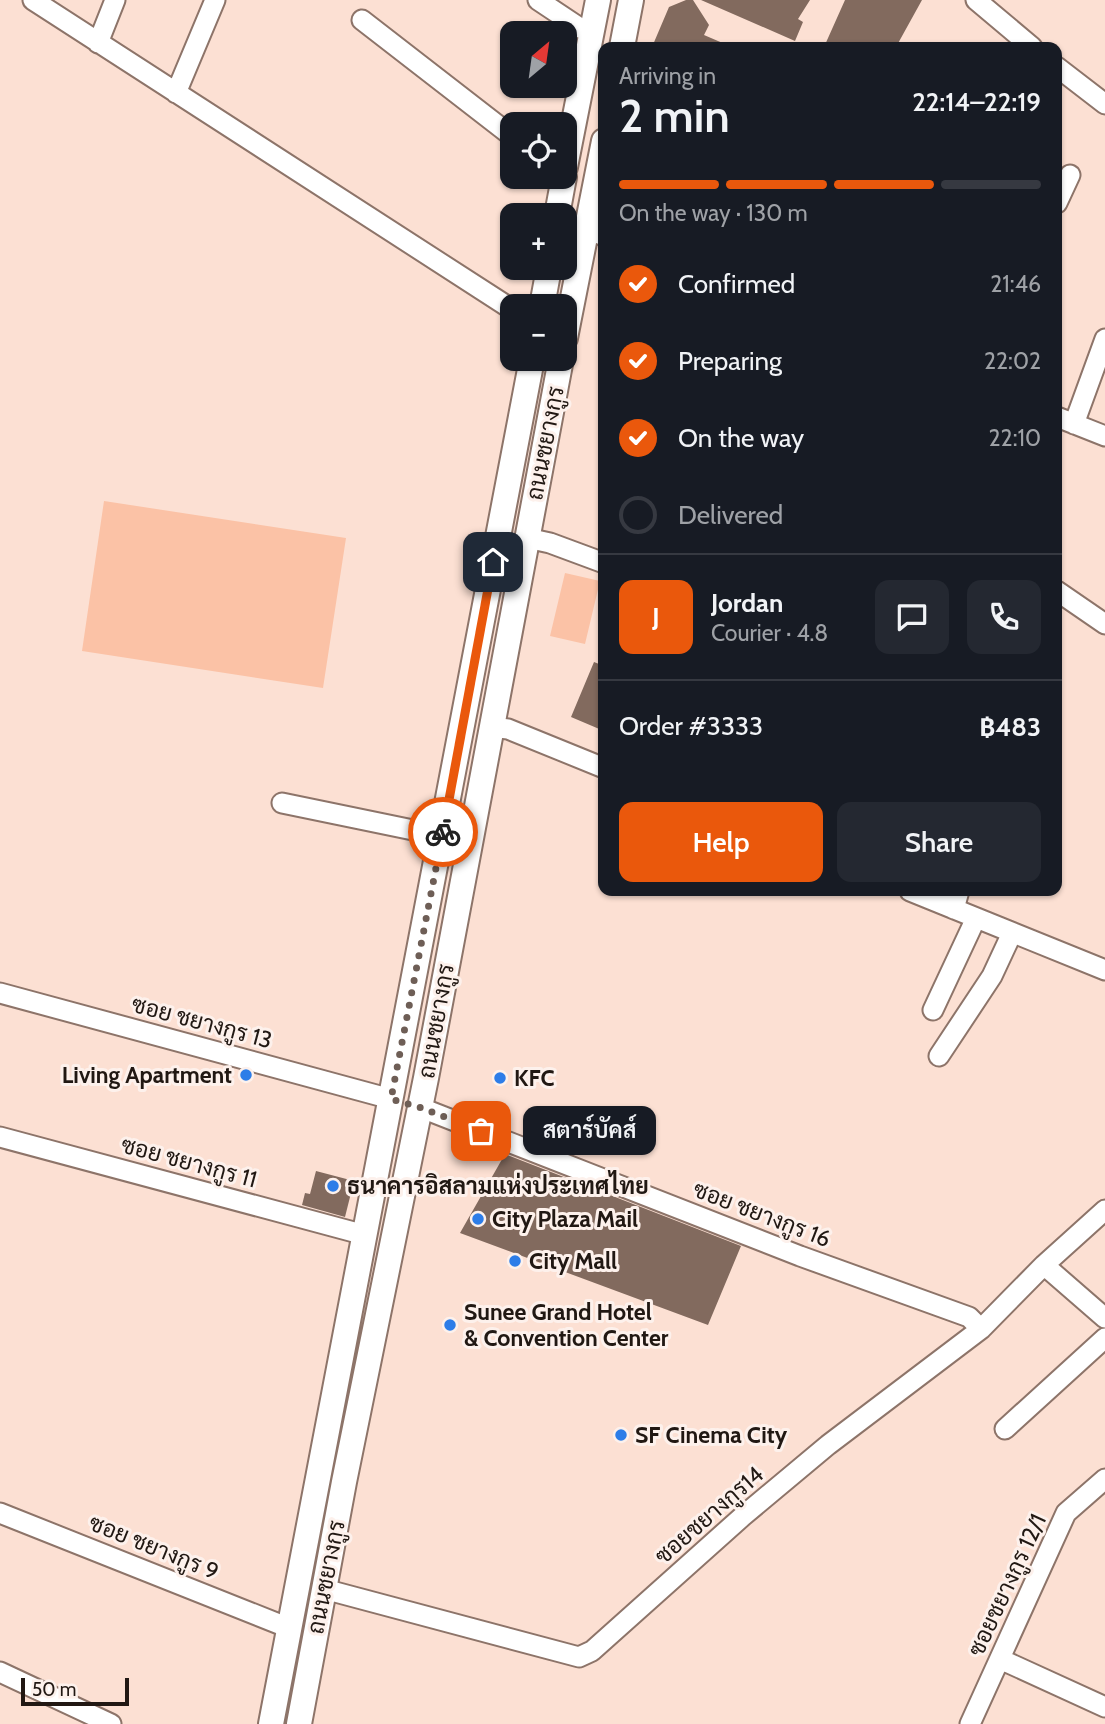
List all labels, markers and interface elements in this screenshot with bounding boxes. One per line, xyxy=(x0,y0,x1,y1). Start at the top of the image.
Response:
north arrow xyxy=(500,21,578,98)
map controls xyxy=(500,21,577,371)
text: Arriving in xyxy=(619,62,716,90)
text: 22:14–22:19 xyxy=(912,86,1041,118)
text: 2 min xyxy=(619,88,730,144)
button: locate xyxy=(500,112,577,189)
text: On the way · 130 m xyxy=(619,199,808,227)
button: + xyxy=(500,203,577,280)
icon: check xyxy=(619,265,657,303)
text: Confirmed xyxy=(678,268,795,300)
text: 21:46 xyxy=(990,270,1041,298)
button: − xyxy=(500,294,577,371)
icon: check xyxy=(619,342,657,380)
text: Preparing xyxy=(678,345,782,377)
text: 22:02 xyxy=(984,347,1041,375)
street label: ถนนชยางกูร xyxy=(520,384,573,503)
icon: check xyxy=(619,419,657,457)
text: On the way xyxy=(678,422,804,454)
text: 22:10 xyxy=(989,424,1041,452)
text: Delivered xyxy=(678,499,783,531)
pin xyxy=(463,532,523,592)
icon: home xyxy=(474,543,512,581)
button: chat xyxy=(875,580,949,654)
button: phone xyxy=(967,580,1041,654)
text: Jordan xyxy=(711,587,783,619)
text: J xyxy=(652,601,660,633)
text: Courier · 4.8 xyxy=(711,619,828,647)
text: Order #3333 xyxy=(619,710,763,742)
text: ฿483 xyxy=(979,711,1041,743)
courier xyxy=(408,797,478,867)
button: Help xyxy=(619,802,823,882)
button: Share xyxy=(837,802,1041,882)
icon: bike xyxy=(424,813,462,851)
street label: ถนนชยางกูร xyxy=(412,962,463,1081)
street label: ซอย ชยางกูร 13 xyxy=(128,990,275,1057)
place label: Living Apartment xyxy=(62,1061,232,1089)
place label: KFC xyxy=(514,1064,554,1092)
marker: Living Apartment xyxy=(238,1067,254,1083)
marker: KFC xyxy=(492,1070,508,1086)
pin xyxy=(451,1101,511,1161)
callout: สตาร์บัคส์ xyxy=(523,1106,656,1156)
icon: bag xyxy=(462,1112,500,1150)
text: สตาร์บัคส์ xyxy=(543,1116,636,1144)
street label: ซอย ชยางกูร 11 xyxy=(117,1130,260,1196)
place label: ธนาคารอิสลามแห่งประเทศไทย xyxy=(347,1170,649,1200)
street label: ซอย ชยางกูร 16 xyxy=(688,1175,835,1256)
marker: ธนาคารอิสลามแห่งประเทศไทย xyxy=(325,1178,341,1194)
place label: City Plaza Mail xyxy=(492,1205,638,1233)
marker: City Plaza Mail xyxy=(470,1211,486,1227)
place label: City Mall xyxy=(529,1247,617,1275)
marker: City Mall xyxy=(507,1253,523,1269)
place label: Sunee Grand Hotel & Convention Center xyxy=(464,1298,669,1352)
marker: Sunee Grand Hotel & Convention Center xyxy=(442,1317,458,1333)
place label: SF Cinema City xyxy=(635,1421,788,1449)
marker: SF Cinema City xyxy=(613,1427,629,1443)
street label: ซอยชยางกูร14 xyxy=(649,1460,771,1572)
street label: ซอย ชยางกูร 9 xyxy=(84,1508,223,1588)
street label: ซอยชยางกูร 12/1 xyxy=(962,1509,1055,1662)
street label: ถนนชยางกูร xyxy=(301,1518,354,1637)
scale bar xyxy=(21,1675,130,1707)
text: 50 m xyxy=(32,1678,76,1701)

